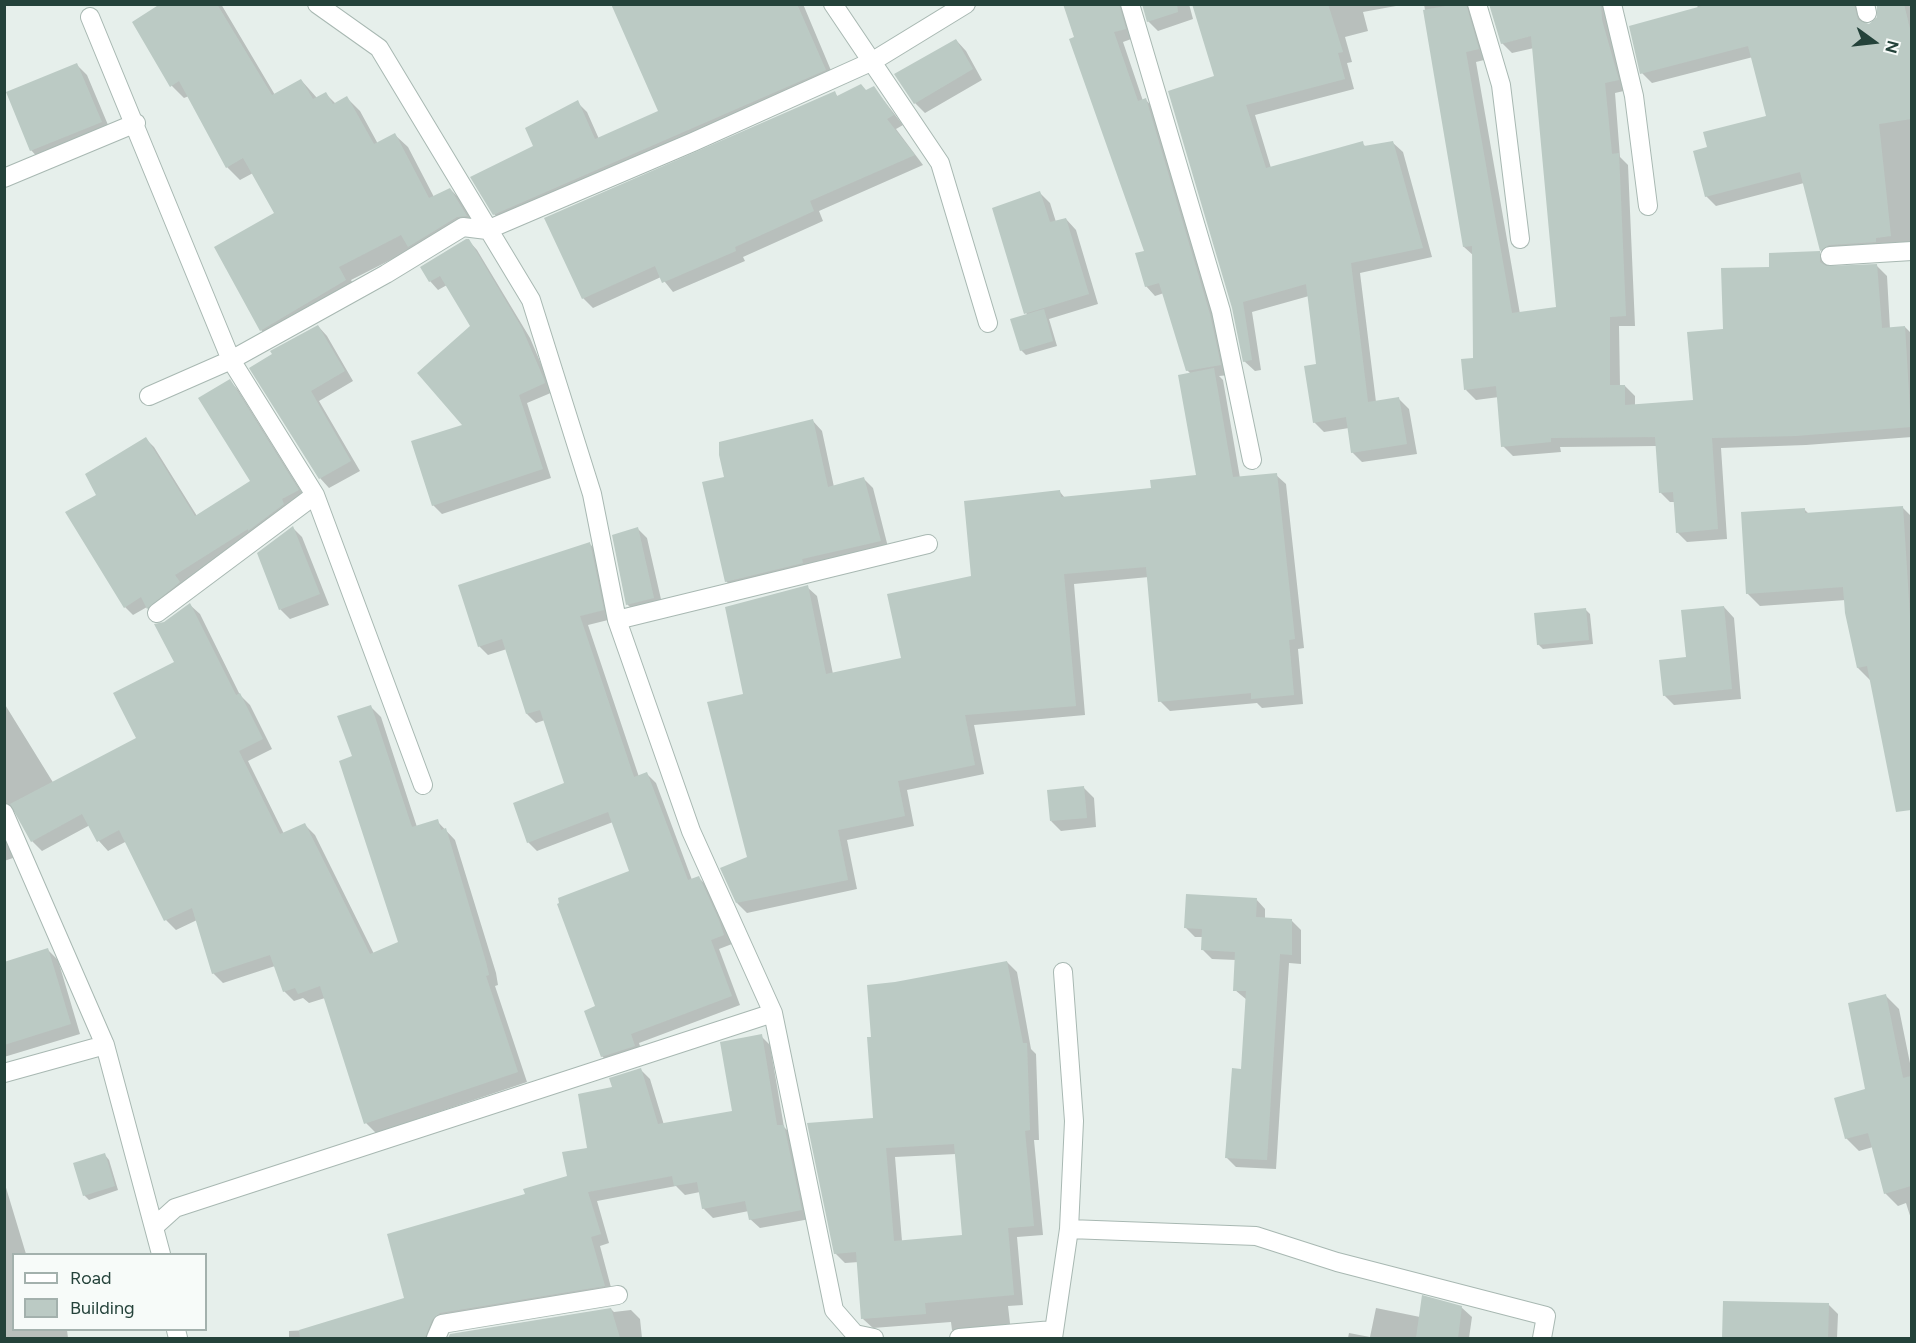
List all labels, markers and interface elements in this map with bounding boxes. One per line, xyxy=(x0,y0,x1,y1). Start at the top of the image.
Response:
north arrow xyxy=(1844,12,1904,72)
text: N xyxy=(1881,38,1903,55)
legend xyxy=(12,1253,207,1331)
text: Road xyxy=(70,1267,111,1289)
text: Building xyxy=(70,1297,135,1319)

